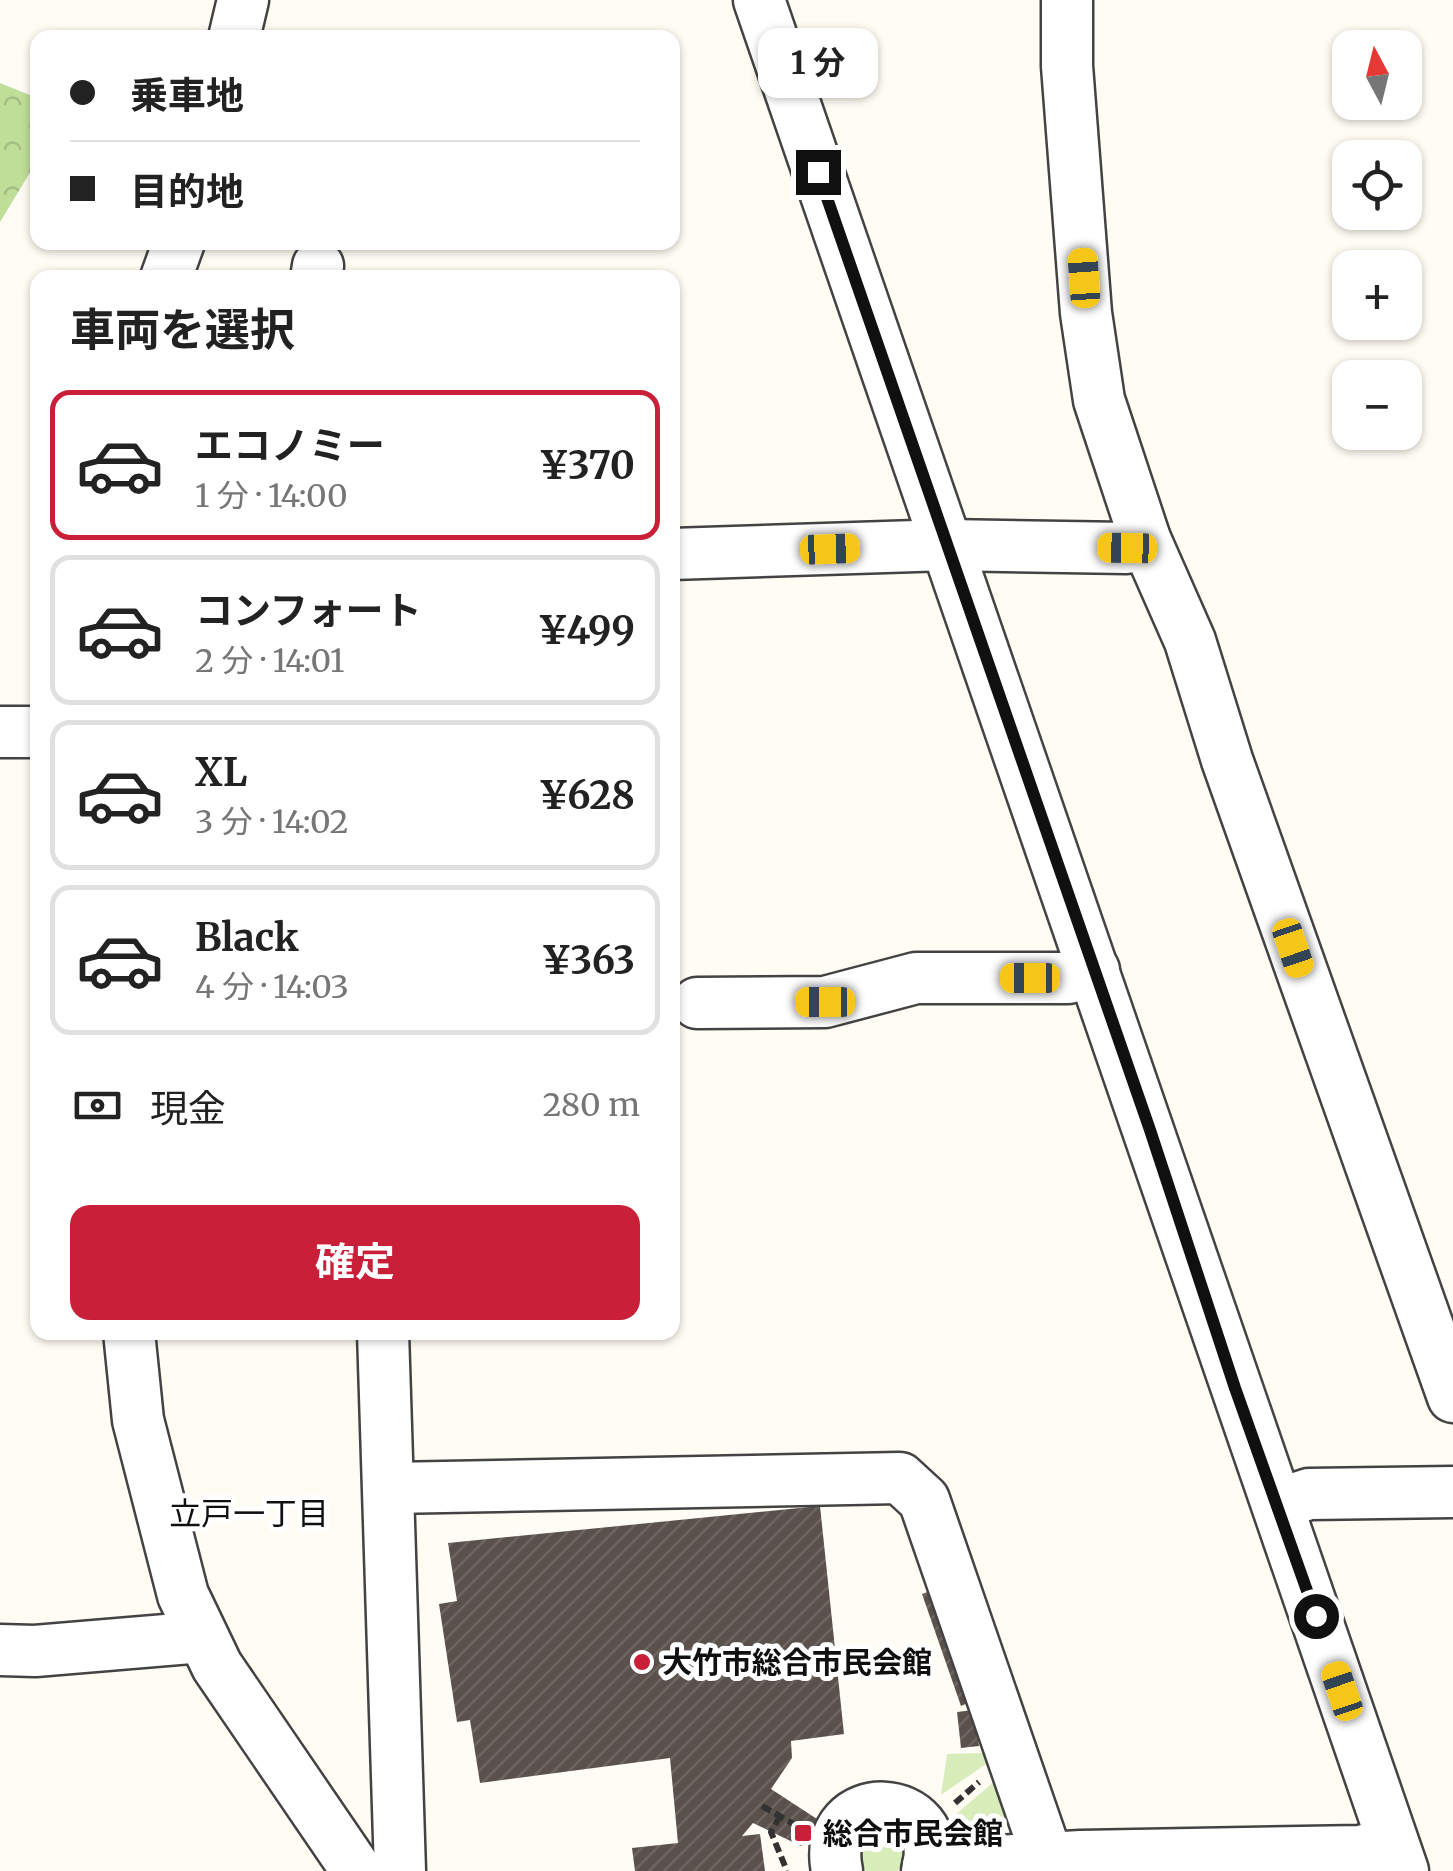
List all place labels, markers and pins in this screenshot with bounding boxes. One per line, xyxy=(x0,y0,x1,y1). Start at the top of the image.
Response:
place label: 大竹市総合市民会館 xyxy=(662,1643,932,1681)
marker: 大竹市総合市民会館 xyxy=(631,1651,653,1673)
place label: 総合市民会館 xyxy=(823,1814,1003,1852)
marker: 総合市民会館 xyxy=(792,1822,814,1844)

